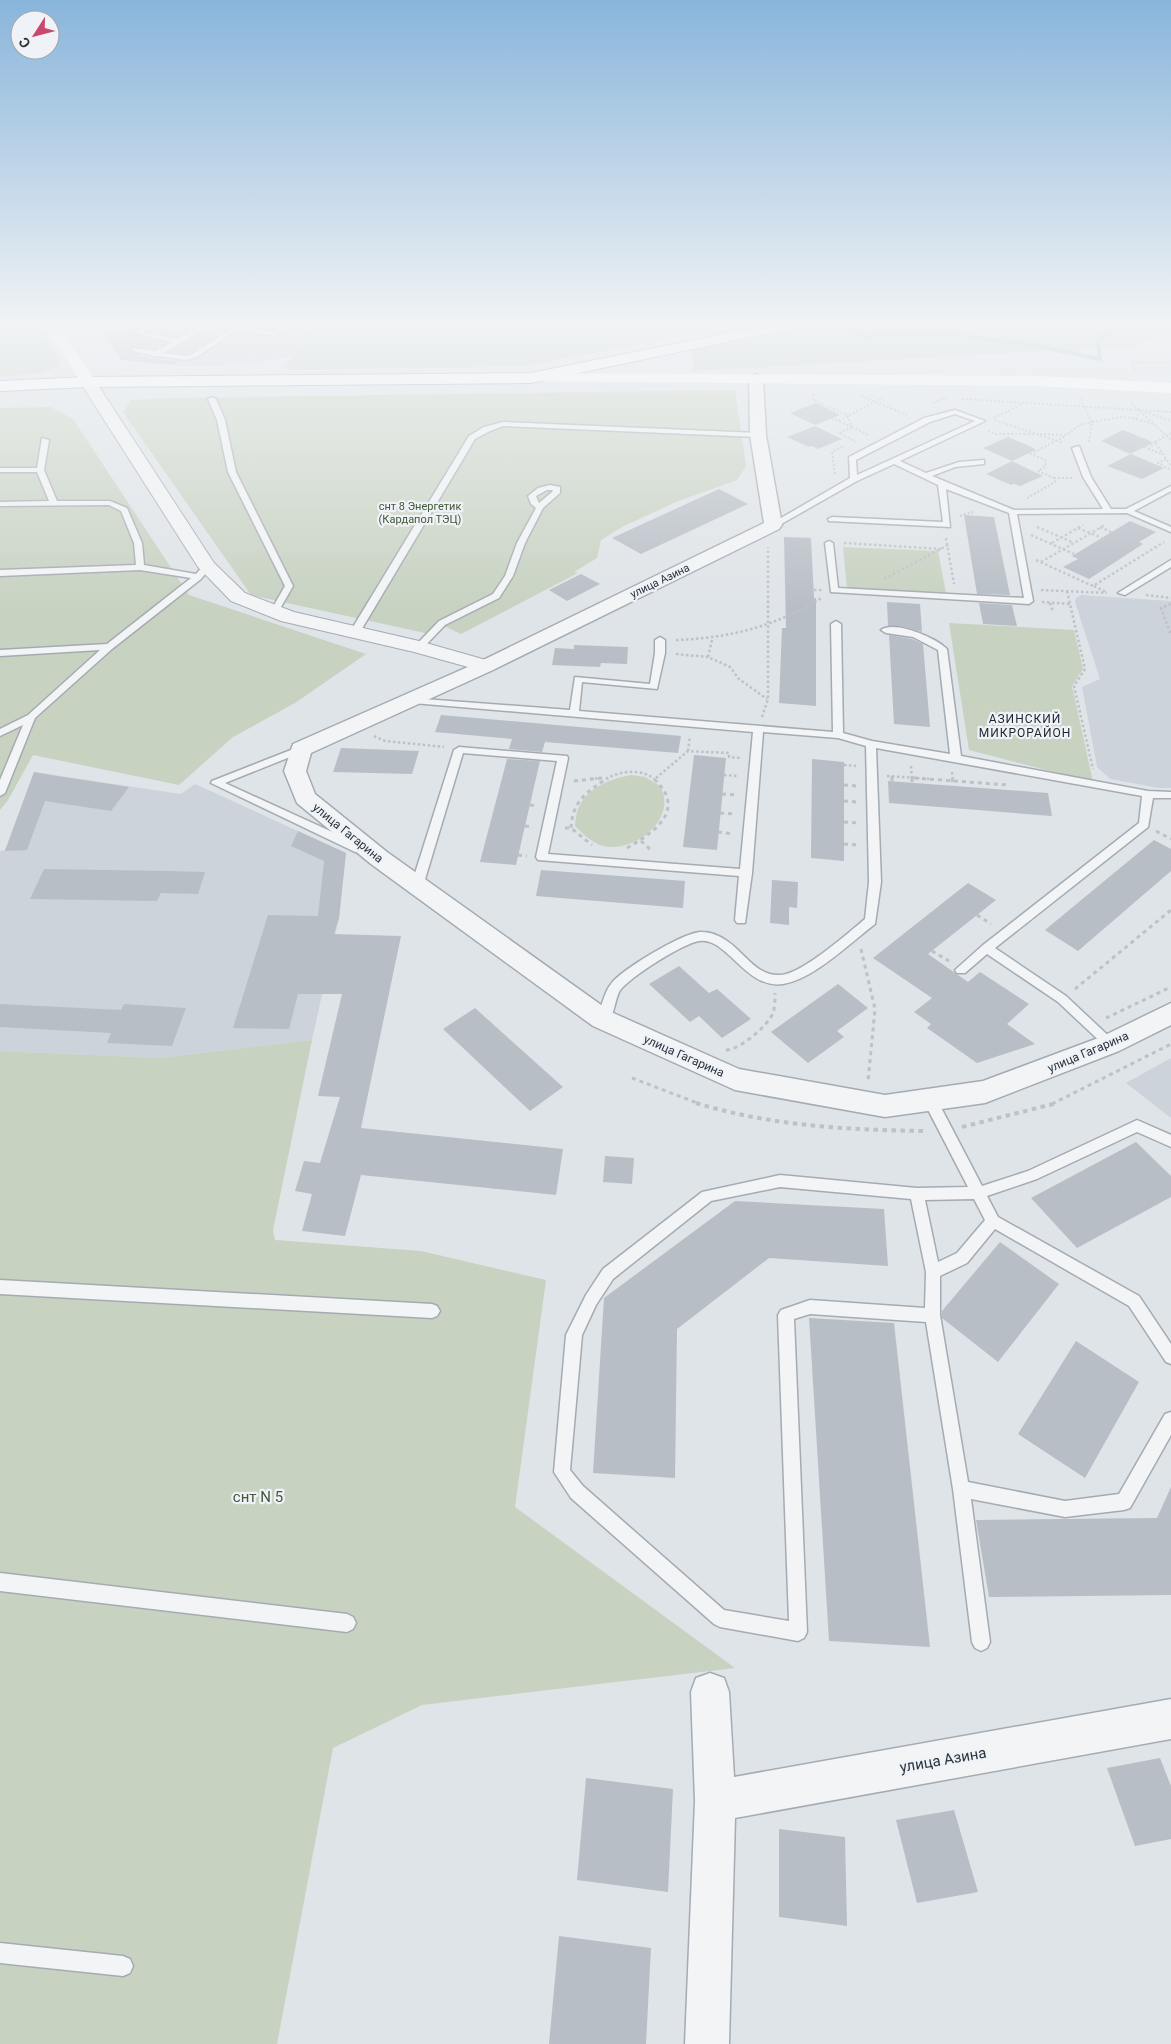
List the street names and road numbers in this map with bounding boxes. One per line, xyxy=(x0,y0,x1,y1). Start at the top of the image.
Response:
street label: улица Азина xyxy=(628,561,692,601)
street label: улица Гагарина xyxy=(310,800,386,866)
street label: улица Гагарина xyxy=(1045,1029,1131,1075)
street label: улица Гагарина xyxy=(642,1032,726,1080)
street label: улица Азина xyxy=(898,1744,988,1776)

